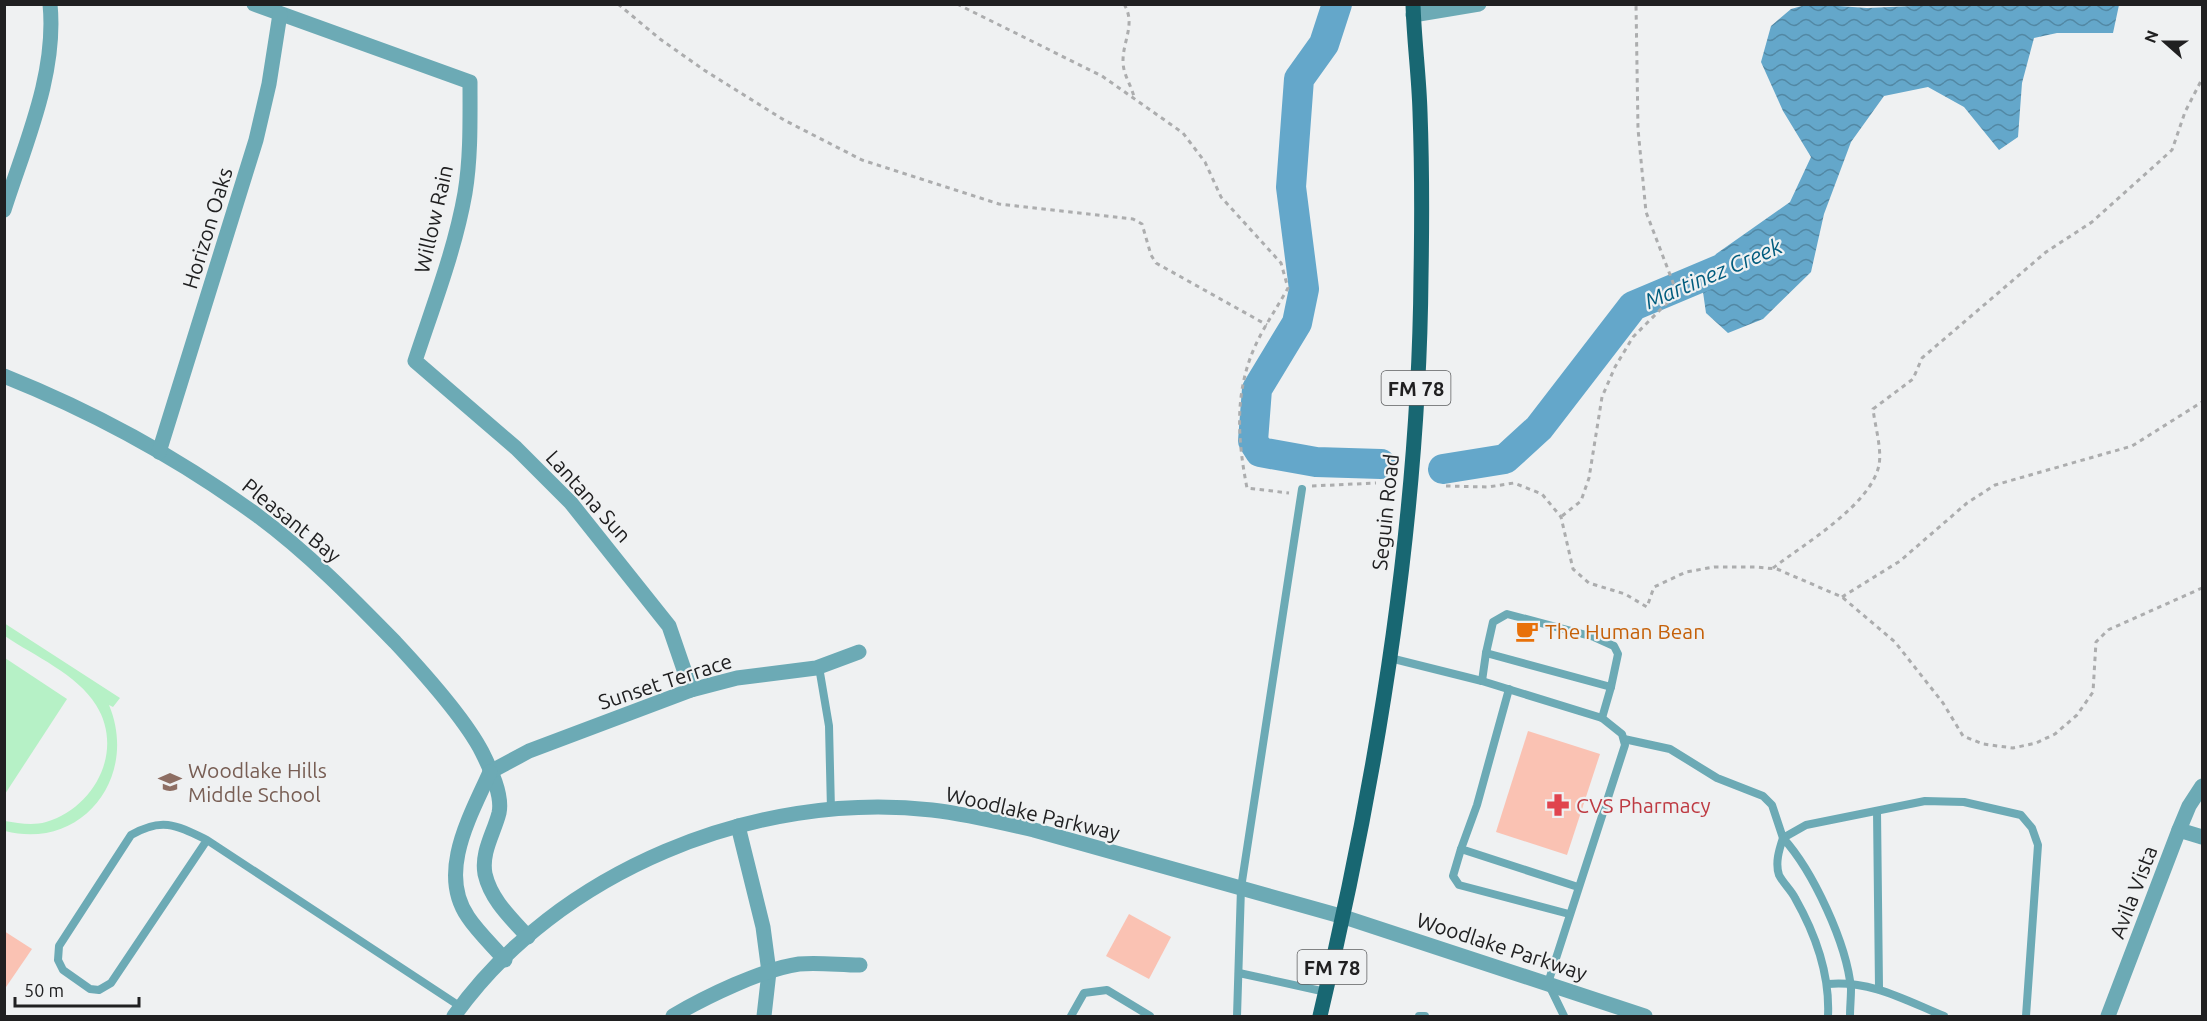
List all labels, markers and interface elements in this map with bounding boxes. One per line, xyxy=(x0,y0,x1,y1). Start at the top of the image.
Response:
north arrow xyxy=(2135,12,2195,72)
text: N xyxy=(2140,28,2162,45)
street label: Willow Rain xyxy=(409,163,457,275)
street label: Horizon Oaks xyxy=(177,165,237,291)
water label: Martinez Creek xyxy=(1640,233,1786,313)
road number: FM 78 xyxy=(1382,371,1450,405)
street label: Lantana Sun xyxy=(542,445,636,547)
street label: Seguin Road xyxy=(1367,453,1403,571)
street label: Pleasant Bay xyxy=(238,473,346,567)
cafe icon: The Human Bean xyxy=(1514,618,1540,644)
place label: The Human Bean xyxy=(1545,619,1705,643)
street label: Sunset Terrace xyxy=(595,648,735,714)
place label: Woodlake Hills Middle School xyxy=(188,758,327,806)
school or university icon: Woodlake Hills Middle School xyxy=(157,769,183,795)
street label: Woodlake Parkway xyxy=(944,781,1122,845)
pharmacy icon: CVS Pharmacy xyxy=(1545,792,1571,818)
place label: CVS Pharmacy xyxy=(1576,793,1711,817)
street label: Avila Vista xyxy=(2104,842,2162,942)
street label: Woodlake Parkway xyxy=(1414,907,1590,985)
road number: FM 78 xyxy=(1298,950,1366,984)
scale bar xyxy=(15,970,140,1008)
text: 50 m xyxy=(24,980,64,1000)

